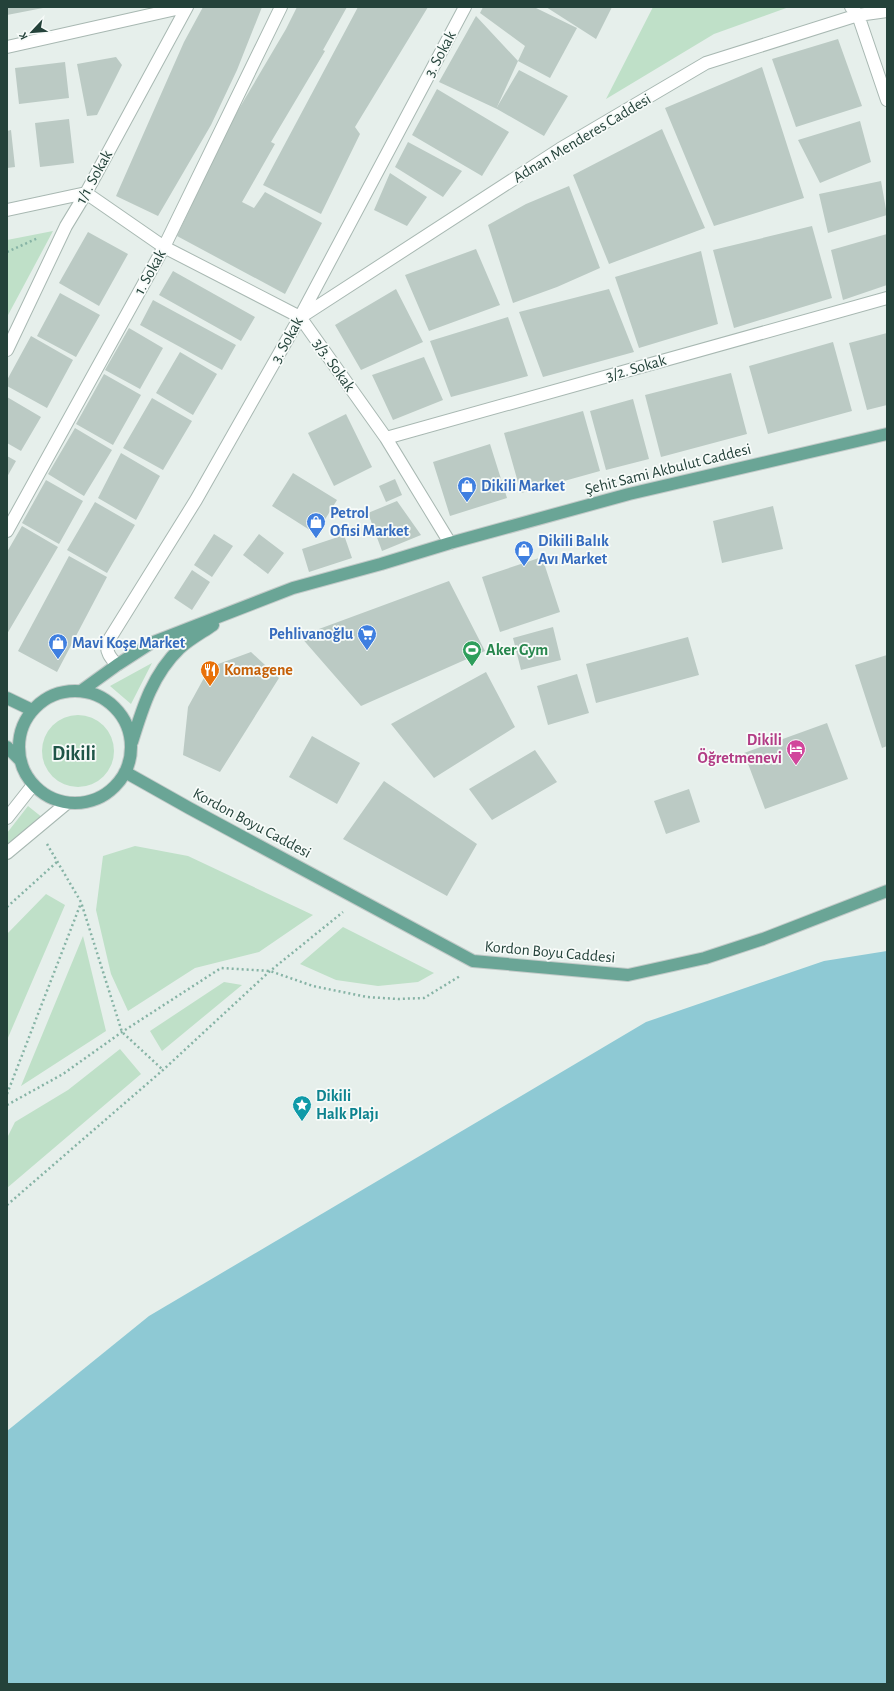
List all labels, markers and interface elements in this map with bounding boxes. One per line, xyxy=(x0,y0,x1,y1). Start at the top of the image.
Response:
north arrow xyxy=(12,12,52,52)
street label: 3. Sokak xyxy=(421,28,459,80)
text: K xyxy=(17,30,30,41)
street label: Adnan Menderes Caddesi xyxy=(510,91,654,185)
street label: 1/1. Sokak xyxy=(73,147,116,207)
street label: 1. Sokak xyxy=(131,246,169,297)
street label: 3. Sokak xyxy=(268,314,306,366)
street label: 3/3. Sokak xyxy=(310,335,358,395)
street label: 3/2. Sokak xyxy=(604,352,668,384)
street label: Şehit Sami Akbulut Caddesi xyxy=(583,441,753,497)
shop icon: Dikili Market xyxy=(456,475,478,503)
place label: Dikili Market xyxy=(481,478,565,494)
place label: Petrol Ofisi Market xyxy=(330,505,409,539)
shop icon: Petrol Ofisi Market xyxy=(305,511,327,539)
place label: Dikili Balık Avı Market xyxy=(538,533,609,567)
shop icon: Dikili Balık Avı Market xyxy=(513,539,535,567)
supermarket icon: Pehlivanoğlu xyxy=(356,623,378,651)
place label: Pehlivanoğlu xyxy=(269,626,354,642)
shop icon: Mavi Koşe Market xyxy=(47,632,69,660)
place label: Mavi Koşe Market xyxy=(72,635,186,651)
sports icon: Aker Gym xyxy=(461,639,483,667)
place label: Aker Gym xyxy=(486,642,548,659)
restaurant icon: Komagene xyxy=(199,659,221,687)
place label: Komagene xyxy=(224,662,293,678)
place label: Dikili Öğretmenevi xyxy=(697,732,782,766)
hotel icon: Dikili Öğretmenevi xyxy=(785,738,807,766)
district label: Dikili xyxy=(52,744,96,764)
street label: Kordon Boyu Caddesi xyxy=(190,785,314,862)
street label: Kordon Boyu Caddesi xyxy=(484,938,616,967)
place label: Dikili Halk Plajı xyxy=(316,1088,379,1123)
place icon: Dikili Halk Plajı xyxy=(291,1094,313,1122)

